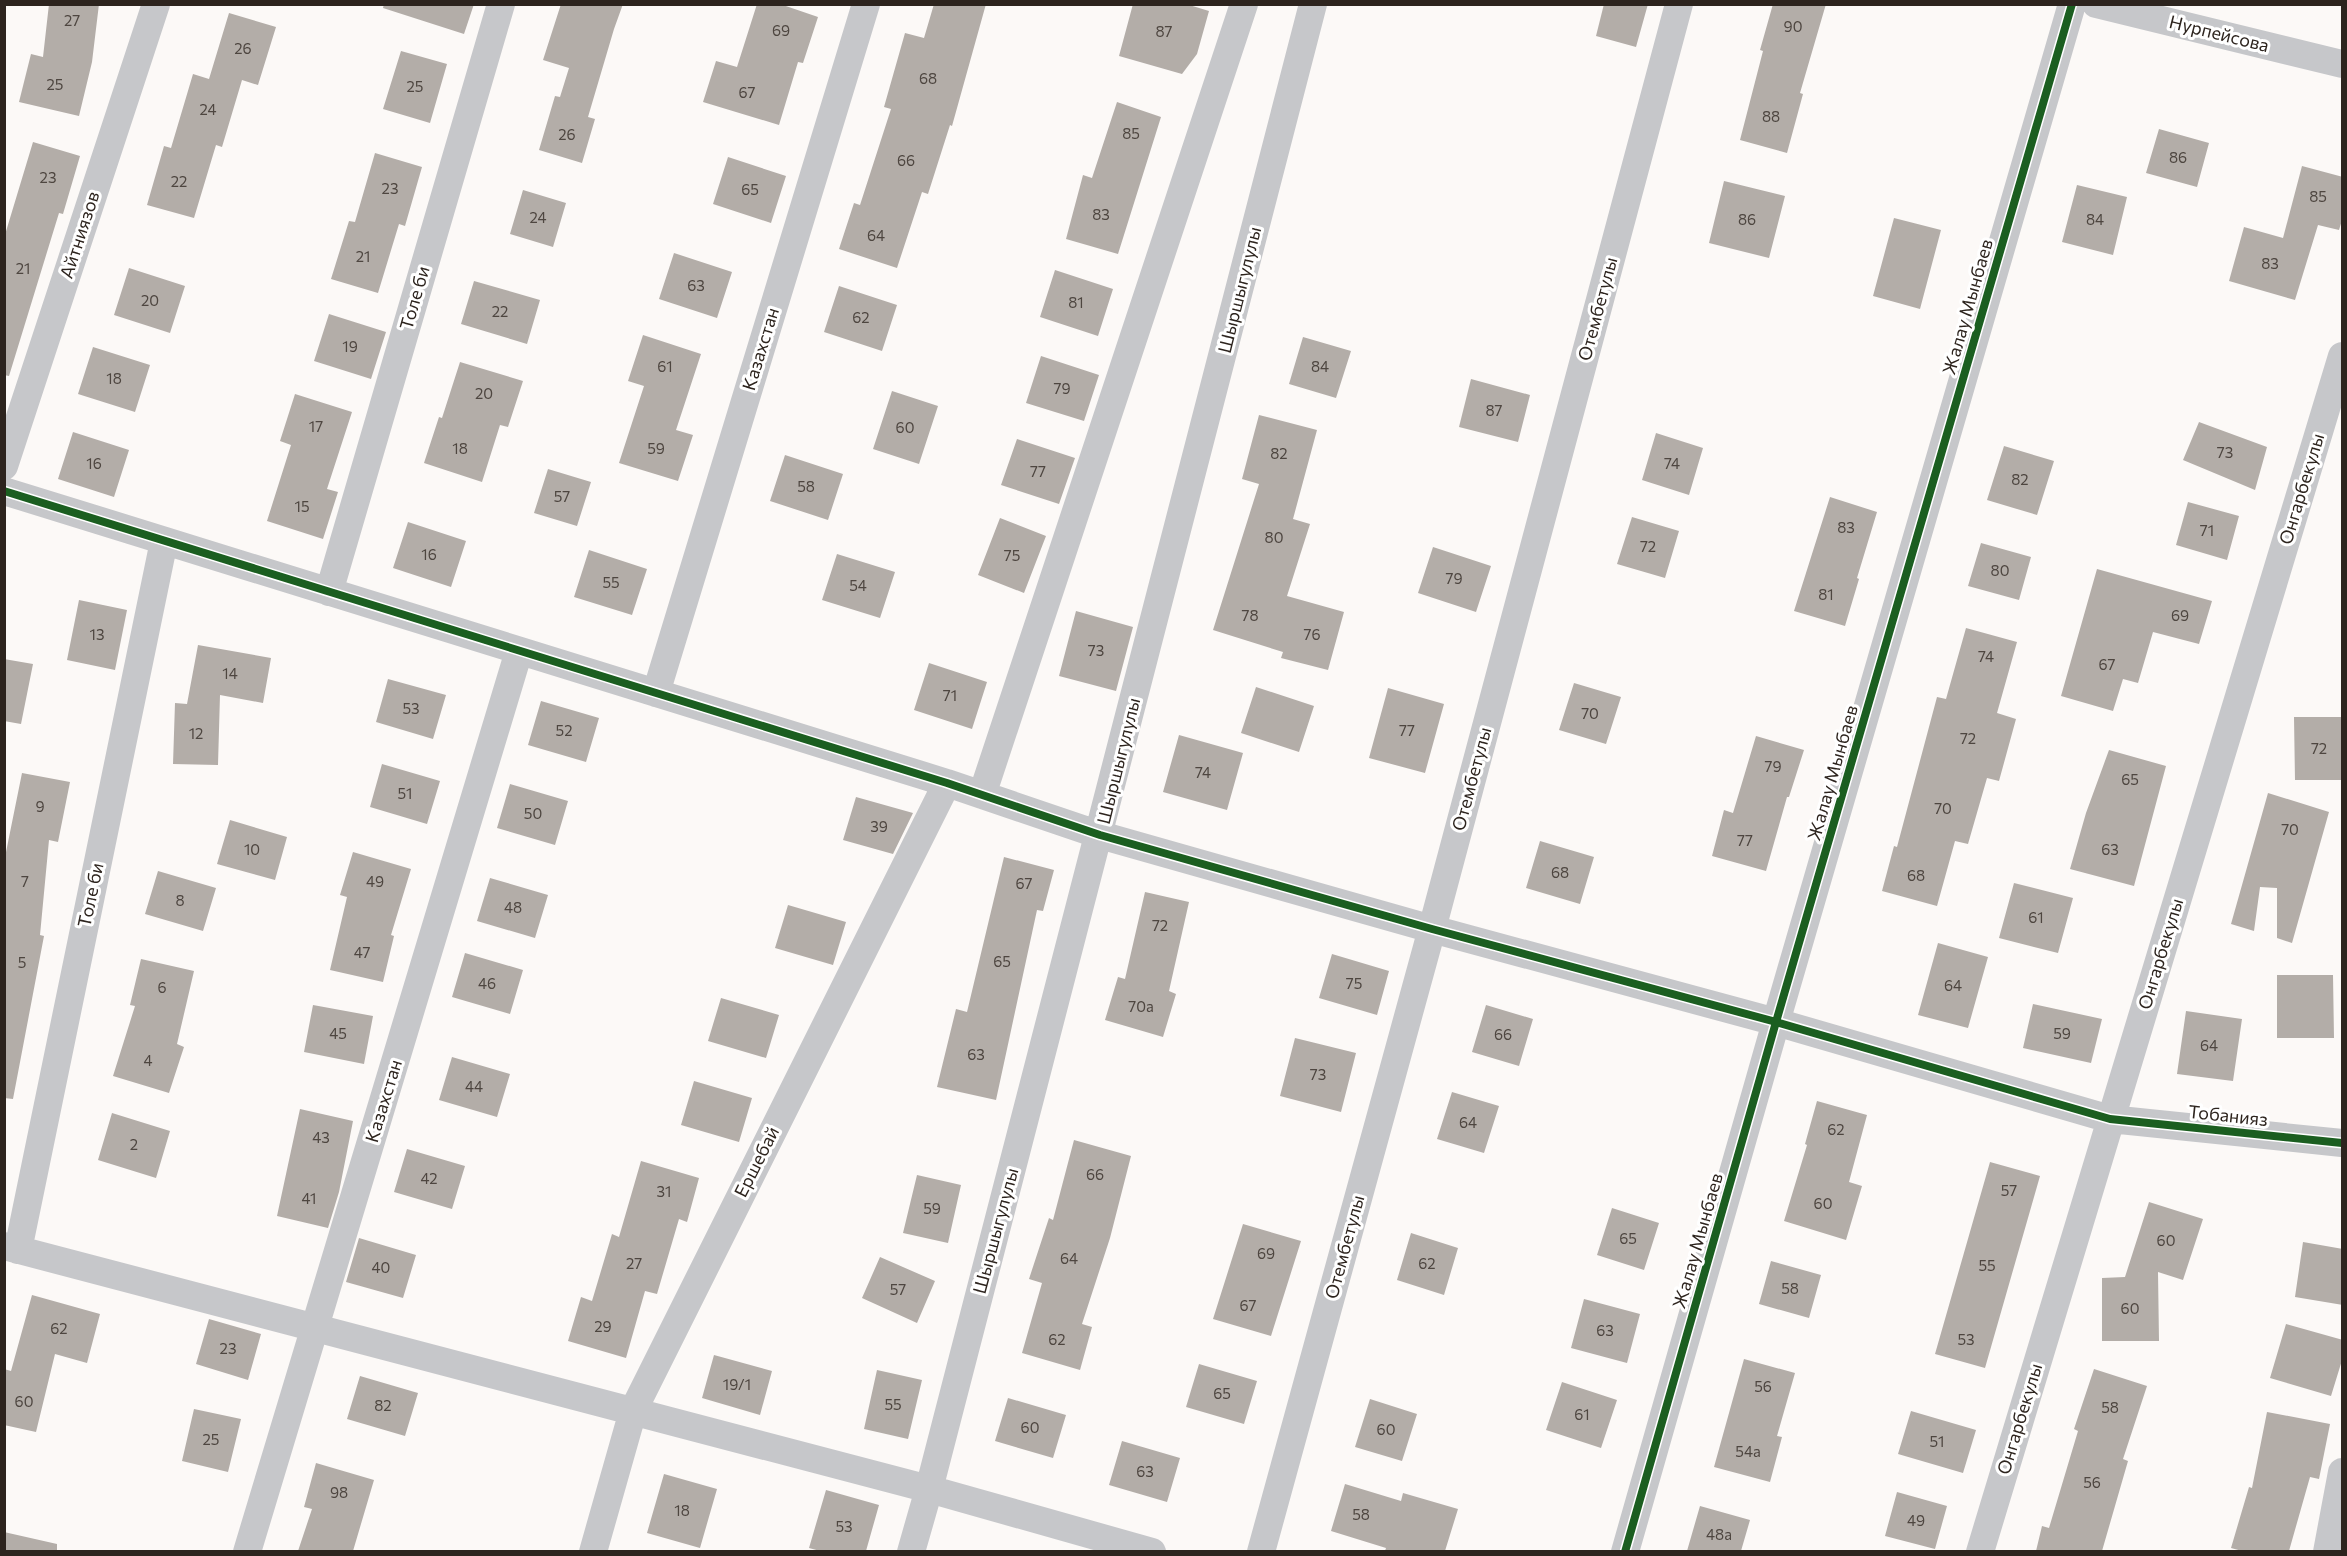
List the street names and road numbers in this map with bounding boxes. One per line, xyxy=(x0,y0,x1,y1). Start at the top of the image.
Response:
street label: Нурпейсова xyxy=(2167,10,2271,56)
street label: Айтниязов xyxy=(55,188,103,281)
street label: Шыршыгулулы xyxy=(1213,224,1265,355)
street label: Жалау Мынбаев xyxy=(1937,236,1997,377)
street label: Отембетулы xyxy=(1573,255,1621,363)
street label: Толе би xyxy=(394,263,434,332)
street label: Казахстан xyxy=(737,305,783,393)
street label: Онгарбекулы xyxy=(2274,431,2328,547)
street label: Шыршыгулулы xyxy=(1092,695,1144,826)
street label: Жалау Мынбаев xyxy=(1802,702,1862,843)
street label: Отембетулы xyxy=(1447,725,1495,833)
street label: Толе би xyxy=(72,861,108,929)
street label: Онгарбекулы xyxy=(2133,896,2187,1012)
street label: Казахстан xyxy=(360,1057,406,1145)
street label: Тобанияз xyxy=(2187,1100,2269,1130)
street label: Ершебай xyxy=(729,1123,783,1201)
street label: Шыршыгулулы xyxy=(968,1165,1022,1296)
street label: Жалау Мынбаев xyxy=(1667,1170,1727,1311)
street label: Отембетулы xyxy=(1320,1193,1368,1301)
street label: Онгарбекулы xyxy=(1992,1361,2046,1477)

